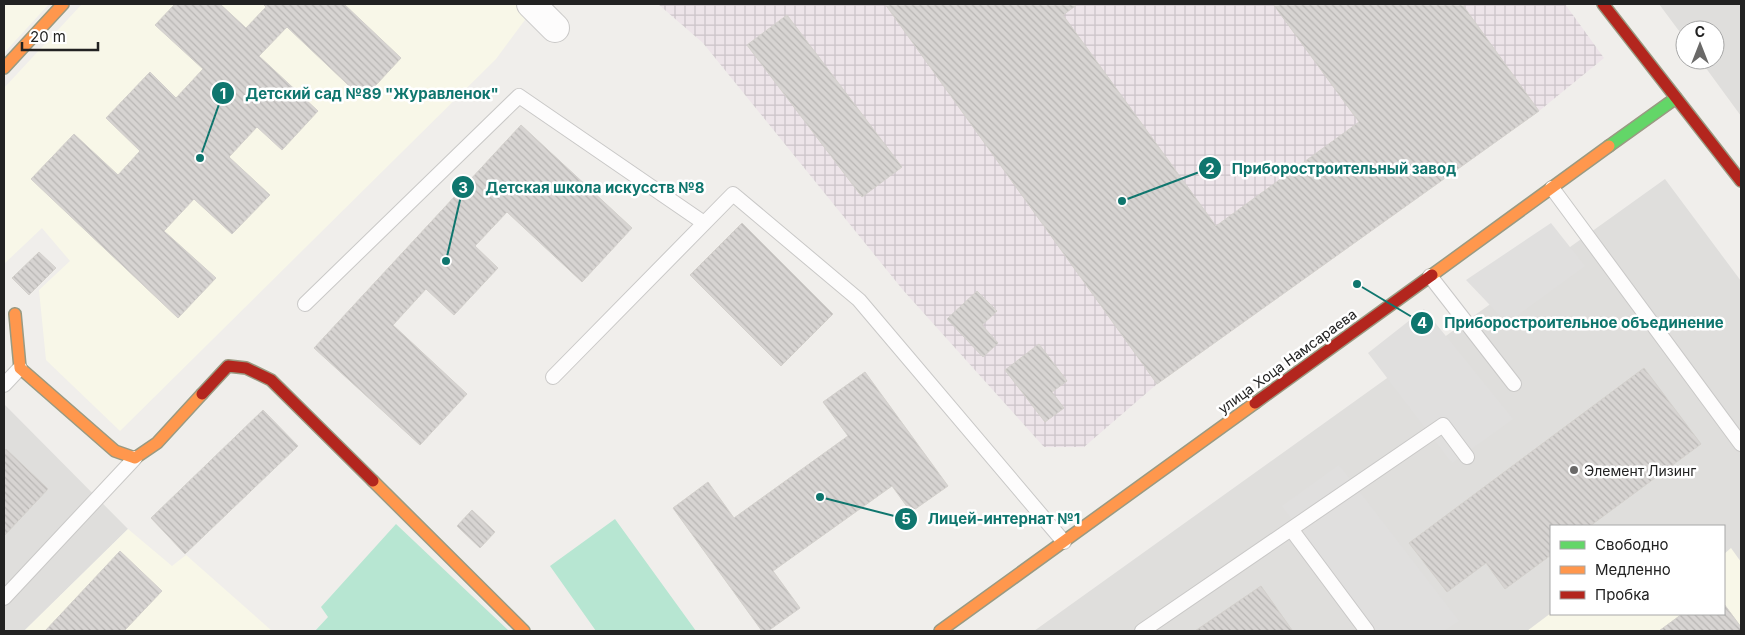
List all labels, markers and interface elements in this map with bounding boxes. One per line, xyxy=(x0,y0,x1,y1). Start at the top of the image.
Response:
scale bar xyxy=(22,20,99,52)
north arrow xyxy=(1675,20,1725,70)
text: С xyxy=(1695,23,1705,40)
text: 20 m xyxy=(30,27,66,46)
callout: Детский сад №89 "Журавленок" xyxy=(211,78,509,108)
text: 1 xyxy=(220,84,226,103)
text: Детский сад №89 "Журавленок" xyxy=(245,84,499,103)
callout: Приборостроительный завод xyxy=(1197,153,1467,183)
text: 2 xyxy=(1205,159,1215,178)
text: Приборостроительный завод xyxy=(1232,159,1456,178)
callout: Детская школа искусств №8 xyxy=(450,172,714,202)
text: 3 xyxy=(458,178,468,197)
text: Детская школа искусств №8 xyxy=(485,178,705,197)
street label: улица Хоца Намсараева xyxy=(1214,305,1360,417)
callout: Приборостроительное объединение xyxy=(1409,308,1733,338)
text: 4 xyxy=(1417,313,1427,332)
text: Приборостроительное объединение xyxy=(1444,313,1724,332)
place label: Элемент Лизинг xyxy=(1584,462,1696,479)
marker: Элемент Лизинг xyxy=(1568,464,1580,476)
callout: Лицей-интернат №1 xyxy=(893,504,1091,534)
text: 5 xyxy=(901,509,911,528)
text: Лицей-интернат №1 xyxy=(928,509,1080,528)
legend xyxy=(1550,525,1725,615)
text: Свободно xyxy=(1595,535,1669,554)
text: Медленно xyxy=(1595,560,1671,579)
text: Пробка xyxy=(1595,585,1650,604)

